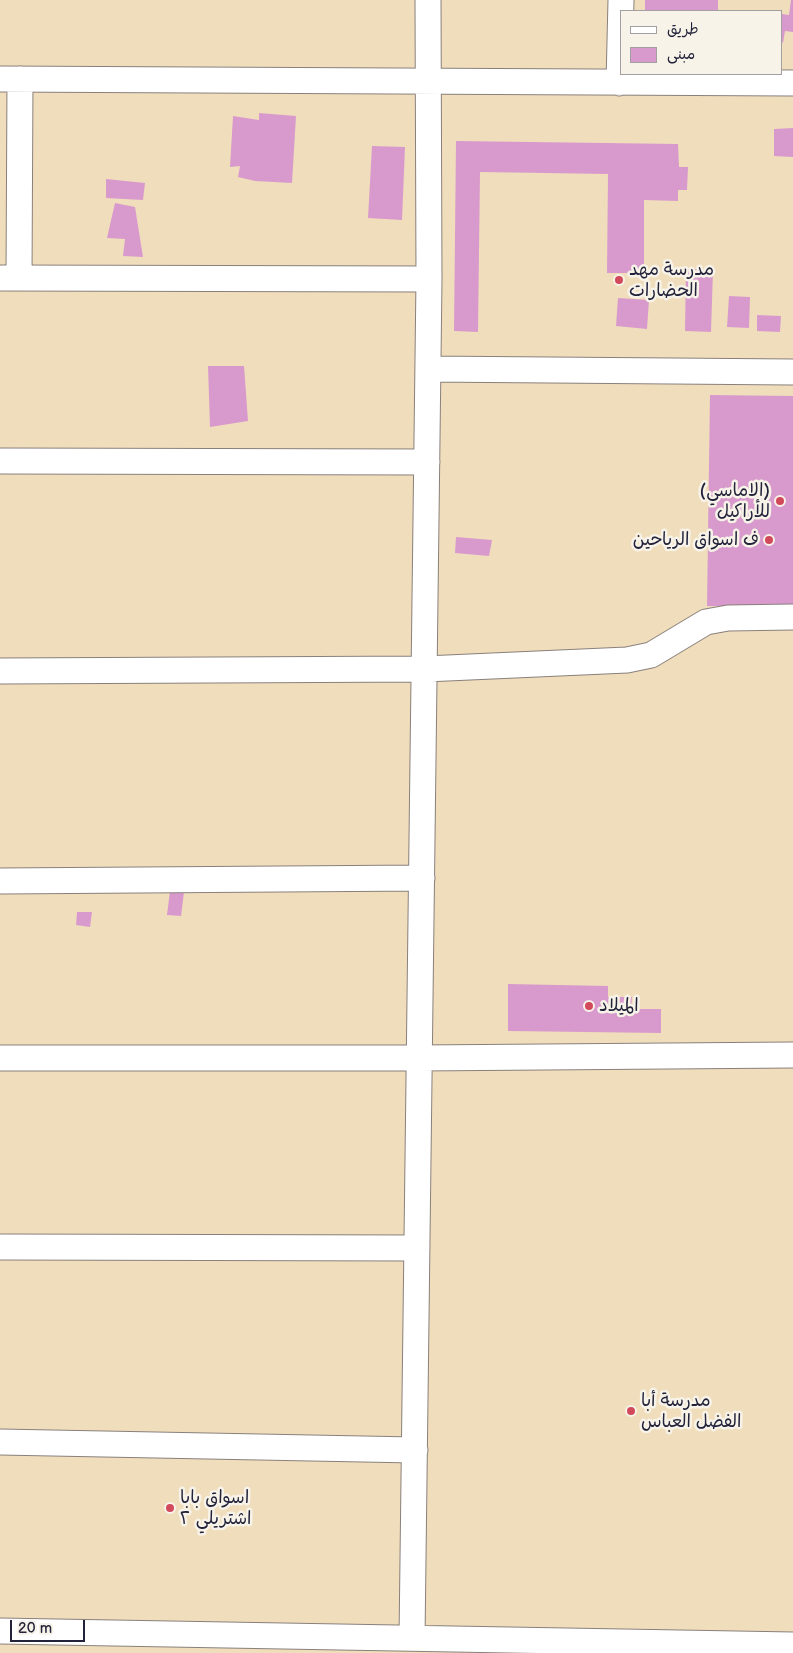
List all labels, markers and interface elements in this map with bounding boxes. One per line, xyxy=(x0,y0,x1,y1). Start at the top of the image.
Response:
legend xyxy=(620,10,783,75)
text: طريق xyxy=(667,20,699,39)
text: مبنى xyxy=(667,45,695,64)
place label: مدرسة مهد الحضارات xyxy=(629,259,714,302)
marker: مدرسة مهد الحضارات xyxy=(613,274,625,286)
place label: (الاماسي) للأراكيل xyxy=(700,480,770,522)
marker: (الاماسي) للأراكيل xyxy=(774,495,786,507)
place label: ف اسواق الرياحين xyxy=(633,529,759,551)
marker: ف اسواق الرياحين xyxy=(763,534,775,546)
place label: الميلاد xyxy=(599,995,639,1017)
marker: الميلاد xyxy=(583,1000,595,1012)
place label: مدرسة أبا الفضل العباس xyxy=(641,1390,742,1432)
marker: مدرسة أبا الفضل العباس xyxy=(625,1405,637,1417)
place label: اسواق بابا اشتريلي ٢ xyxy=(180,1487,251,1530)
marker: اسواق بابا اشتريلي ٢ xyxy=(164,1502,176,1514)
scale bar xyxy=(12,1610,88,1642)
text: 20 m xyxy=(18,1619,52,1638)

